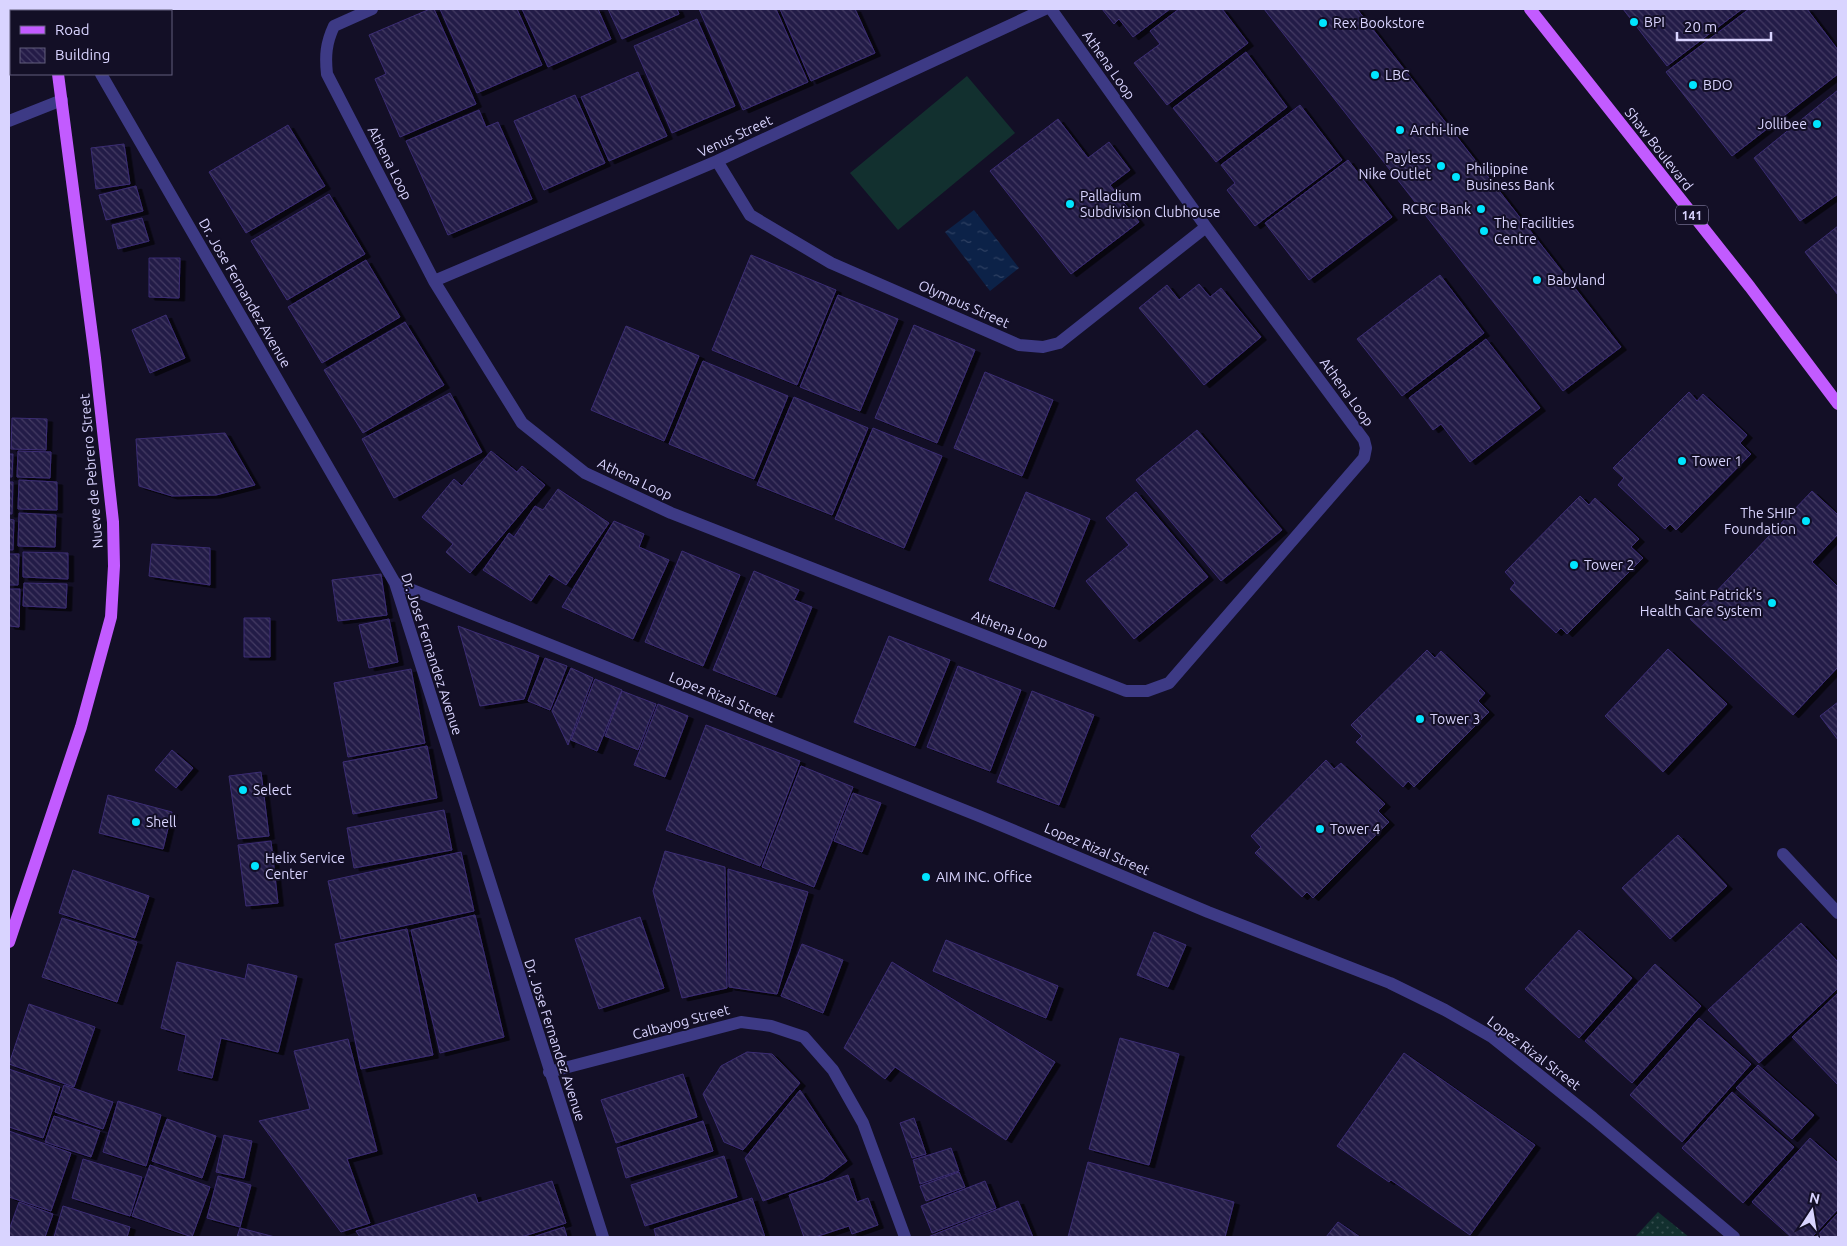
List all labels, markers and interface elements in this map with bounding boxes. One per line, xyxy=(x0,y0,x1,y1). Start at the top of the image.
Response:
legend xyxy=(10,10,172,75)
scale bar xyxy=(1677,10,1771,42)
place label: BPI xyxy=(1644,14,1665,30)
place label: Rex Bookstore xyxy=(1333,15,1425,31)
marker: BPI xyxy=(1628,16,1640,28)
marker: Rex Bookstore xyxy=(1317,17,1329,29)
text: 20 m xyxy=(1684,18,1717,35)
text: Road xyxy=(55,21,90,38)
street label: Athena Loop xyxy=(1079,27,1139,103)
text: Building xyxy=(55,46,110,63)
place label: LBC xyxy=(1385,67,1410,83)
marker: LBC xyxy=(1369,69,1381,81)
place label: BDO xyxy=(1703,77,1733,93)
marker: BDO xyxy=(1687,79,1699,91)
street label: Shaw Boulevard xyxy=(1622,104,1696,194)
street label: Venus Street xyxy=(695,112,775,160)
place label: Jollibee xyxy=(1758,116,1807,132)
marker: Jollibee xyxy=(1811,118,1823,130)
place label: Archi-line xyxy=(1410,122,1469,138)
street label: Athena Loop xyxy=(365,124,415,202)
marker: Archi-line xyxy=(1394,124,1406,136)
place label: Payless Nike Outlet xyxy=(1359,150,1431,182)
marker: Payless Nike Outlet xyxy=(1435,160,1447,172)
place label: Philippine Business Bank xyxy=(1466,161,1555,193)
marker: Philippine Business Bank xyxy=(1450,171,1462,183)
place label: Palladium Subdivision Clubhouse xyxy=(1080,188,1221,220)
marker: Palladium Subdivision Clubhouse xyxy=(1064,198,1076,210)
place label: RCBC Bank xyxy=(1402,201,1471,217)
marker: RCBC Bank xyxy=(1475,203,1487,215)
road number: 141 xyxy=(1676,206,1708,224)
place label: The Facilities Centre xyxy=(1494,215,1574,247)
street label: Dr. Jose Fernandez Avenue xyxy=(196,216,294,370)
marker: The Facilities Centre xyxy=(1478,225,1490,237)
place label: Babyland xyxy=(1547,272,1605,288)
marker: Babyland xyxy=(1531,274,1543,286)
street label: Olympus Street xyxy=(916,277,1012,331)
street label: Athena Loop xyxy=(1317,355,1377,429)
street label: Nueve de Pebrero Street xyxy=(76,392,106,549)
place label: Tower 1 xyxy=(1692,453,1742,469)
street label: Athena Loop xyxy=(595,455,675,503)
marker: Tower 1 xyxy=(1676,455,1688,467)
place label: The SHIP Foundation xyxy=(1724,505,1796,537)
marker: The SHIP Foundation xyxy=(1800,515,1812,527)
place label: Tower 2 xyxy=(1584,557,1634,573)
marker: Tower 2 xyxy=(1568,559,1580,571)
street label: Dr. Jose Fernandez Avenue xyxy=(398,571,466,737)
place label: Saint Patrick's Health Care System xyxy=(1640,587,1762,619)
marker: Saint Patrick's Health Care System xyxy=(1766,597,1778,609)
street label: Athena Loop xyxy=(970,607,1050,651)
street label: Lopez Rizal Street xyxy=(667,668,778,726)
place label: Tower 3 xyxy=(1430,711,1480,727)
marker: Tower 3 xyxy=(1414,713,1426,725)
place label: Select xyxy=(253,782,292,798)
marker: Select xyxy=(237,784,249,796)
place label: Shell xyxy=(146,814,177,830)
marker: Shell xyxy=(130,816,142,828)
street label: Lopez Rizal Street xyxy=(1042,820,1152,879)
place label: Tower 4 xyxy=(1330,821,1380,837)
marker: Tower 4 xyxy=(1314,823,1326,835)
place label: Helix Service Center xyxy=(265,850,345,882)
marker: Helix Service Center xyxy=(249,860,261,872)
place label: AIM INC. Office xyxy=(936,869,1032,885)
marker: AIM INC. Office xyxy=(920,871,932,883)
street label: Dr. Jose Fernandez Avenue xyxy=(521,957,589,1123)
street label: Calbayog Street xyxy=(631,1001,732,1043)
street label: Lopez Rizal Street xyxy=(1484,1013,1584,1094)
north arrow xyxy=(1787,1186,1837,1236)
text: N xyxy=(1808,1189,1821,1207)

